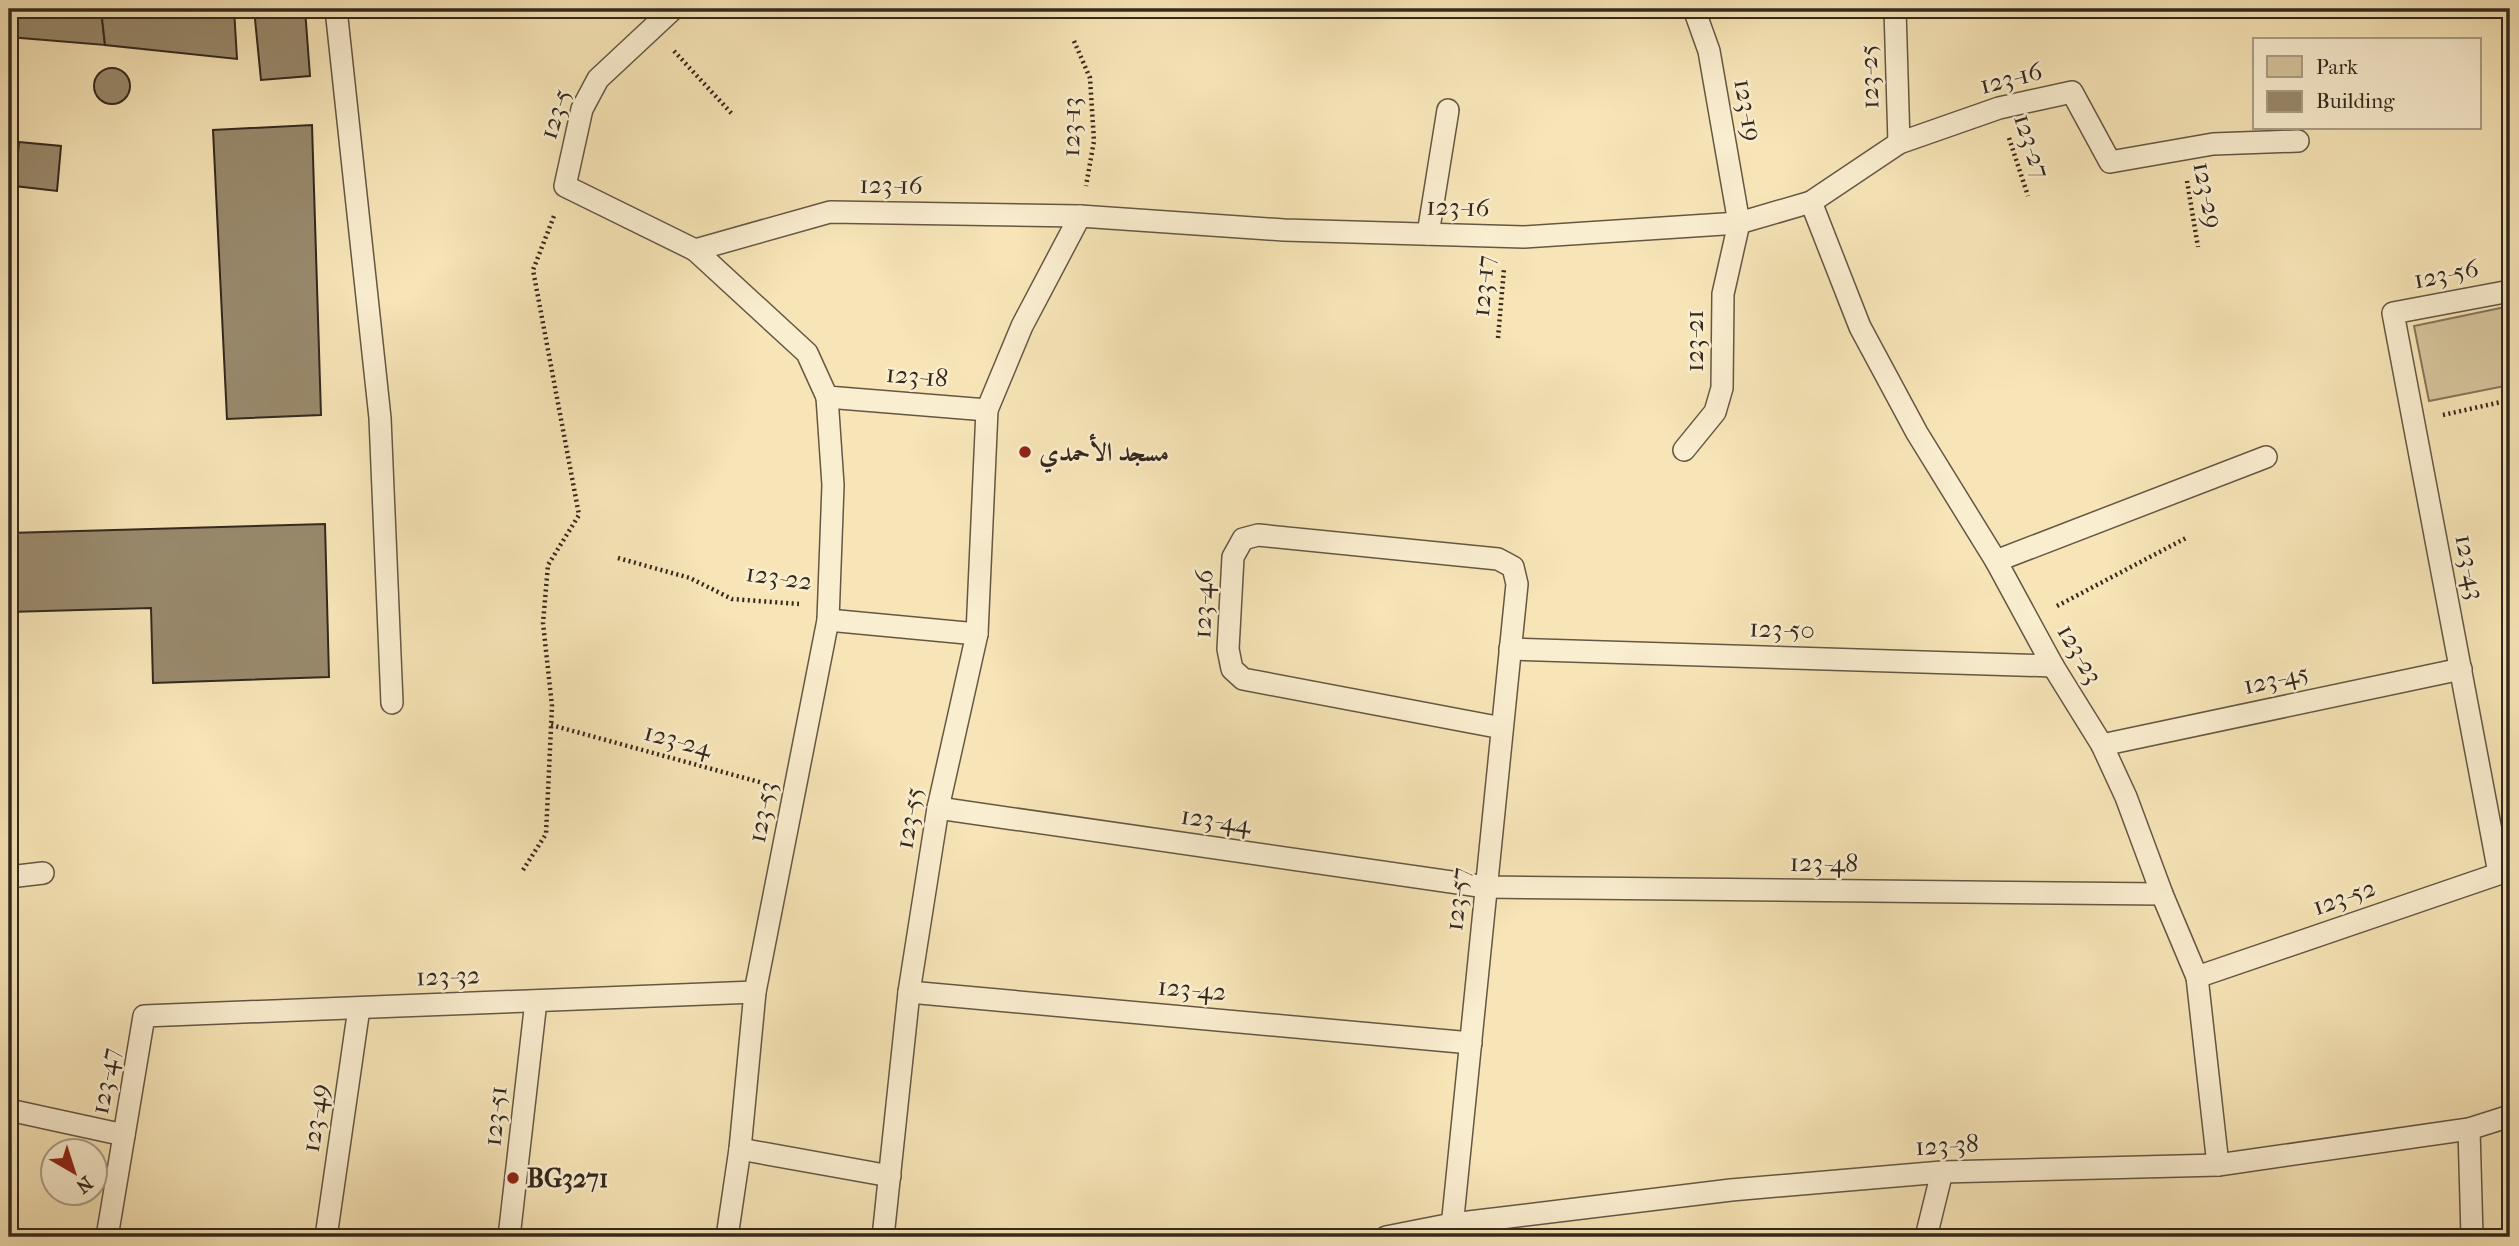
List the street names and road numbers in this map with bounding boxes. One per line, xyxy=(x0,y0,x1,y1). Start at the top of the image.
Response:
street label: 123-25 xyxy=(1852,44,1886,110)
street label: 123-16 xyxy=(1977,55,2046,101)
street label: 123-19 xyxy=(1727,76,1769,144)
street label: 123-5 xyxy=(532,85,578,143)
street label: 123-13 xyxy=(1055,97,1087,157)
street label: 123-27 xyxy=(2007,110,2057,182)
street label: 123-29 xyxy=(2186,159,2230,231)
street label: 123-16 xyxy=(859,169,924,201)
street label: 123-16 xyxy=(1426,190,1491,224)
street label: 123-56 xyxy=(2411,252,2482,295)
street label: 123-17 xyxy=(1465,254,1501,318)
street label: 123-21 xyxy=(1679,310,1710,372)
street label: 123-18 xyxy=(885,358,949,394)
street label: 123-43 xyxy=(2448,532,2492,602)
street label: 123-22 xyxy=(744,557,814,597)
street label: 123-46 xyxy=(1186,568,1220,639)
street label: 123-50 xyxy=(1749,612,1815,646)
street label: 123-23 xyxy=(2051,618,2109,690)
street label: 123-45 xyxy=(2241,657,2311,701)
street label: 123-24 xyxy=(641,716,716,764)
street label: 123-53 xyxy=(741,779,783,845)
street label: 123-55 xyxy=(888,785,930,851)
street label: 123-44 xyxy=(1179,800,1254,840)
street label: 123-48 xyxy=(1790,847,1858,879)
street label: 123-57 xyxy=(1438,866,1476,932)
street label: 123-52 xyxy=(2308,872,2380,922)
street label: 123-32 xyxy=(415,959,481,993)
street label: 123-42 xyxy=(1156,971,1228,1007)
street label: 123-47 xyxy=(84,1045,126,1117)
street label: 123-49 xyxy=(295,1082,335,1154)
street label: 123-51 xyxy=(476,1084,514,1148)
street label: 123-38 xyxy=(1914,1128,1980,1162)

